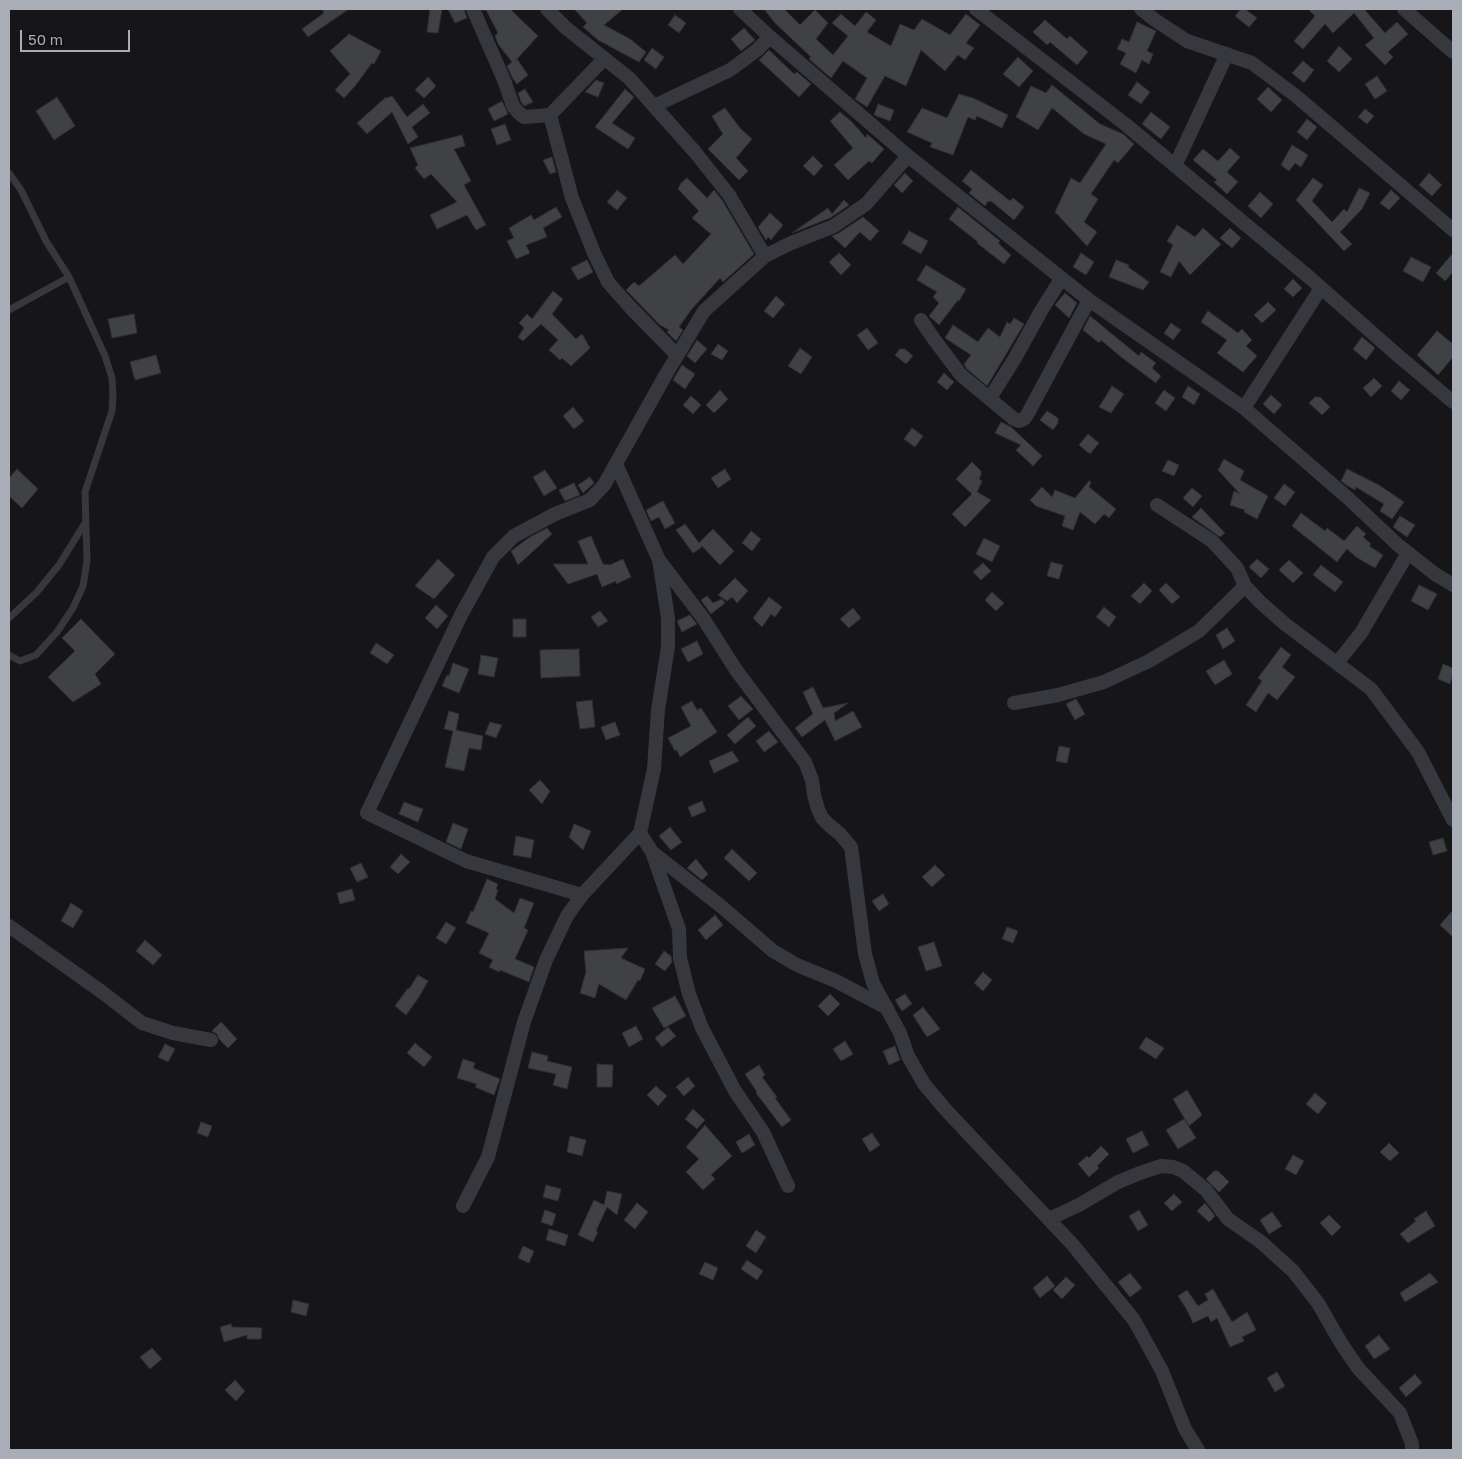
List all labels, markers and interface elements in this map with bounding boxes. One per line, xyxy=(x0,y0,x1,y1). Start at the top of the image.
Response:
scale bar xyxy=(22,20,132,52)
text: 50 m xyxy=(28,30,63,48)

